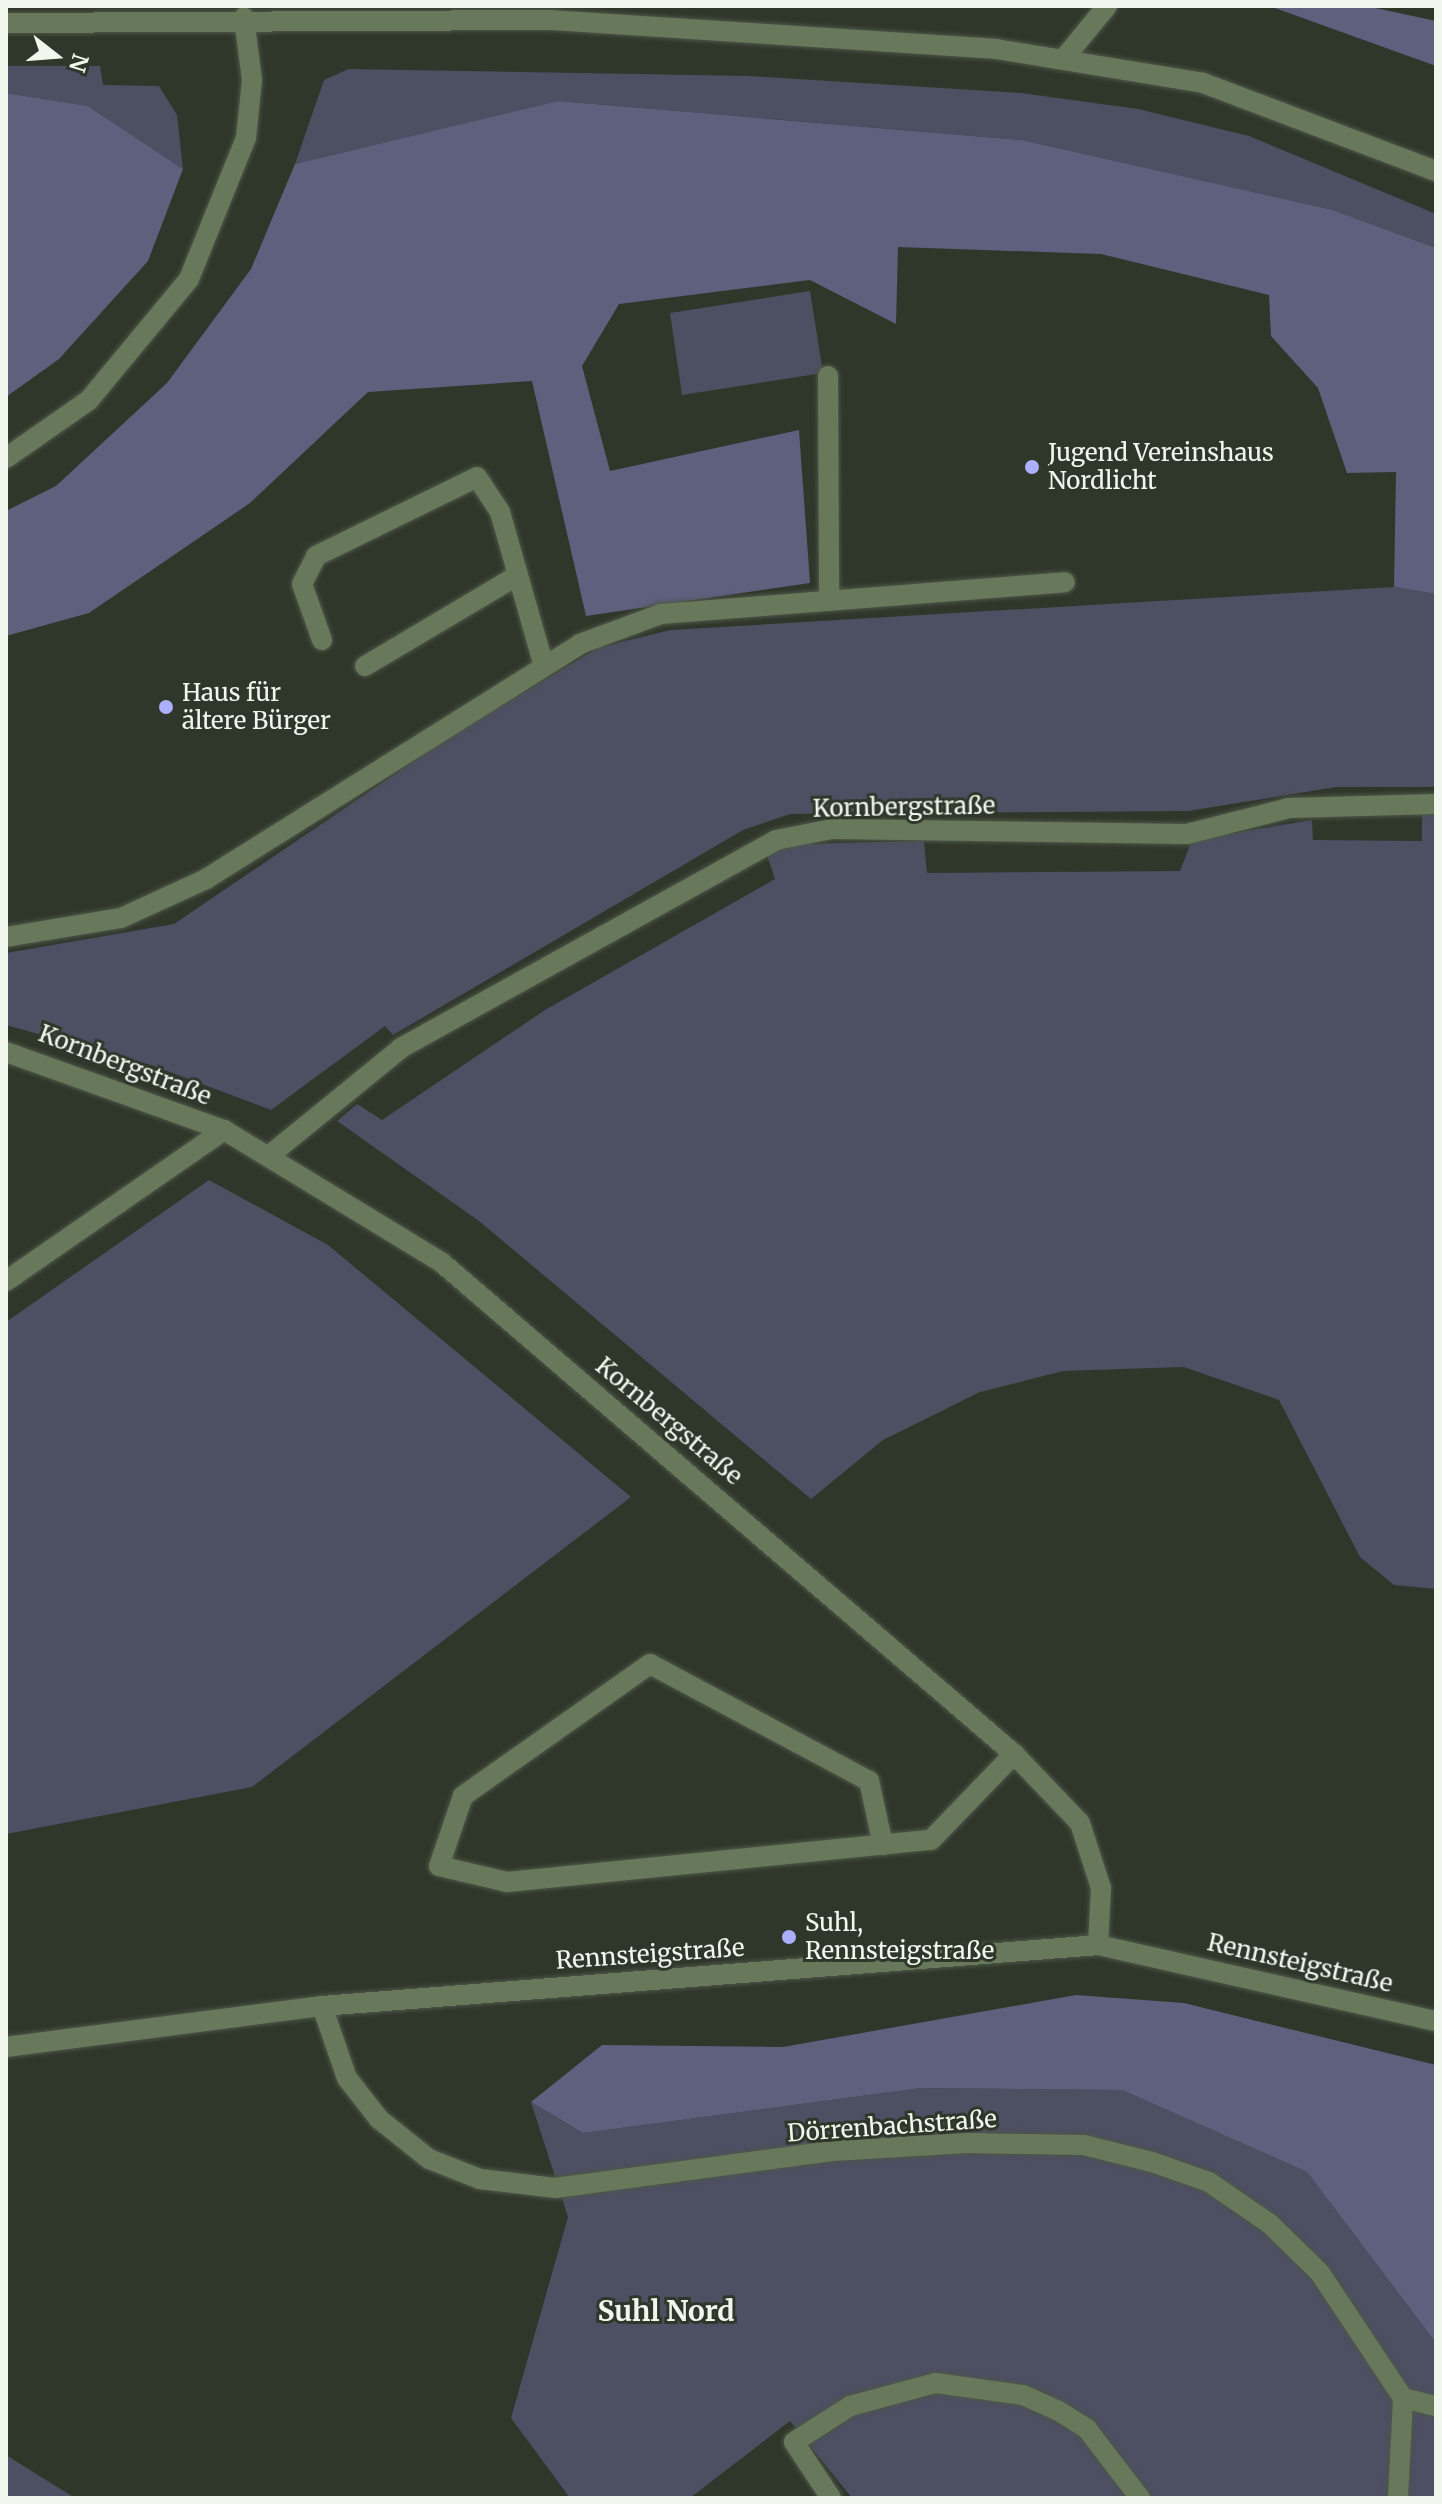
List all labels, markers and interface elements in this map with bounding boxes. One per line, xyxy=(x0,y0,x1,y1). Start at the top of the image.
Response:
north arrow xyxy=(16,16,96,96)
text: N xyxy=(63,51,95,75)
place label: Jugend Vereinshaus Nordlicht xyxy=(1048,439,1274,495)
marker: Jugend Vereinshaus Nordlicht xyxy=(1023,458,1041,476)
place label: Haus für ältere Bürger xyxy=(182,679,331,735)
marker: Haus für ältere Bürger xyxy=(157,698,175,716)
street label: Kornbergstraße xyxy=(812,791,996,823)
street label: Kornbergstraße xyxy=(35,1019,215,1111)
street label: Kornbergstraße xyxy=(590,1351,748,1491)
place label: Suhl, Rennsteigstraße xyxy=(805,1909,994,1965)
marker: Suhl, Rennsteigstraße xyxy=(780,1928,798,1946)
street label: Rennsteigstraße xyxy=(1205,1928,1395,1998)
street label: Rennsteigstraße xyxy=(555,1933,745,1975)
street label: Dörrenbachstraße xyxy=(786,2104,998,2148)
district label: Suhl Nord xyxy=(598,2294,734,2328)

